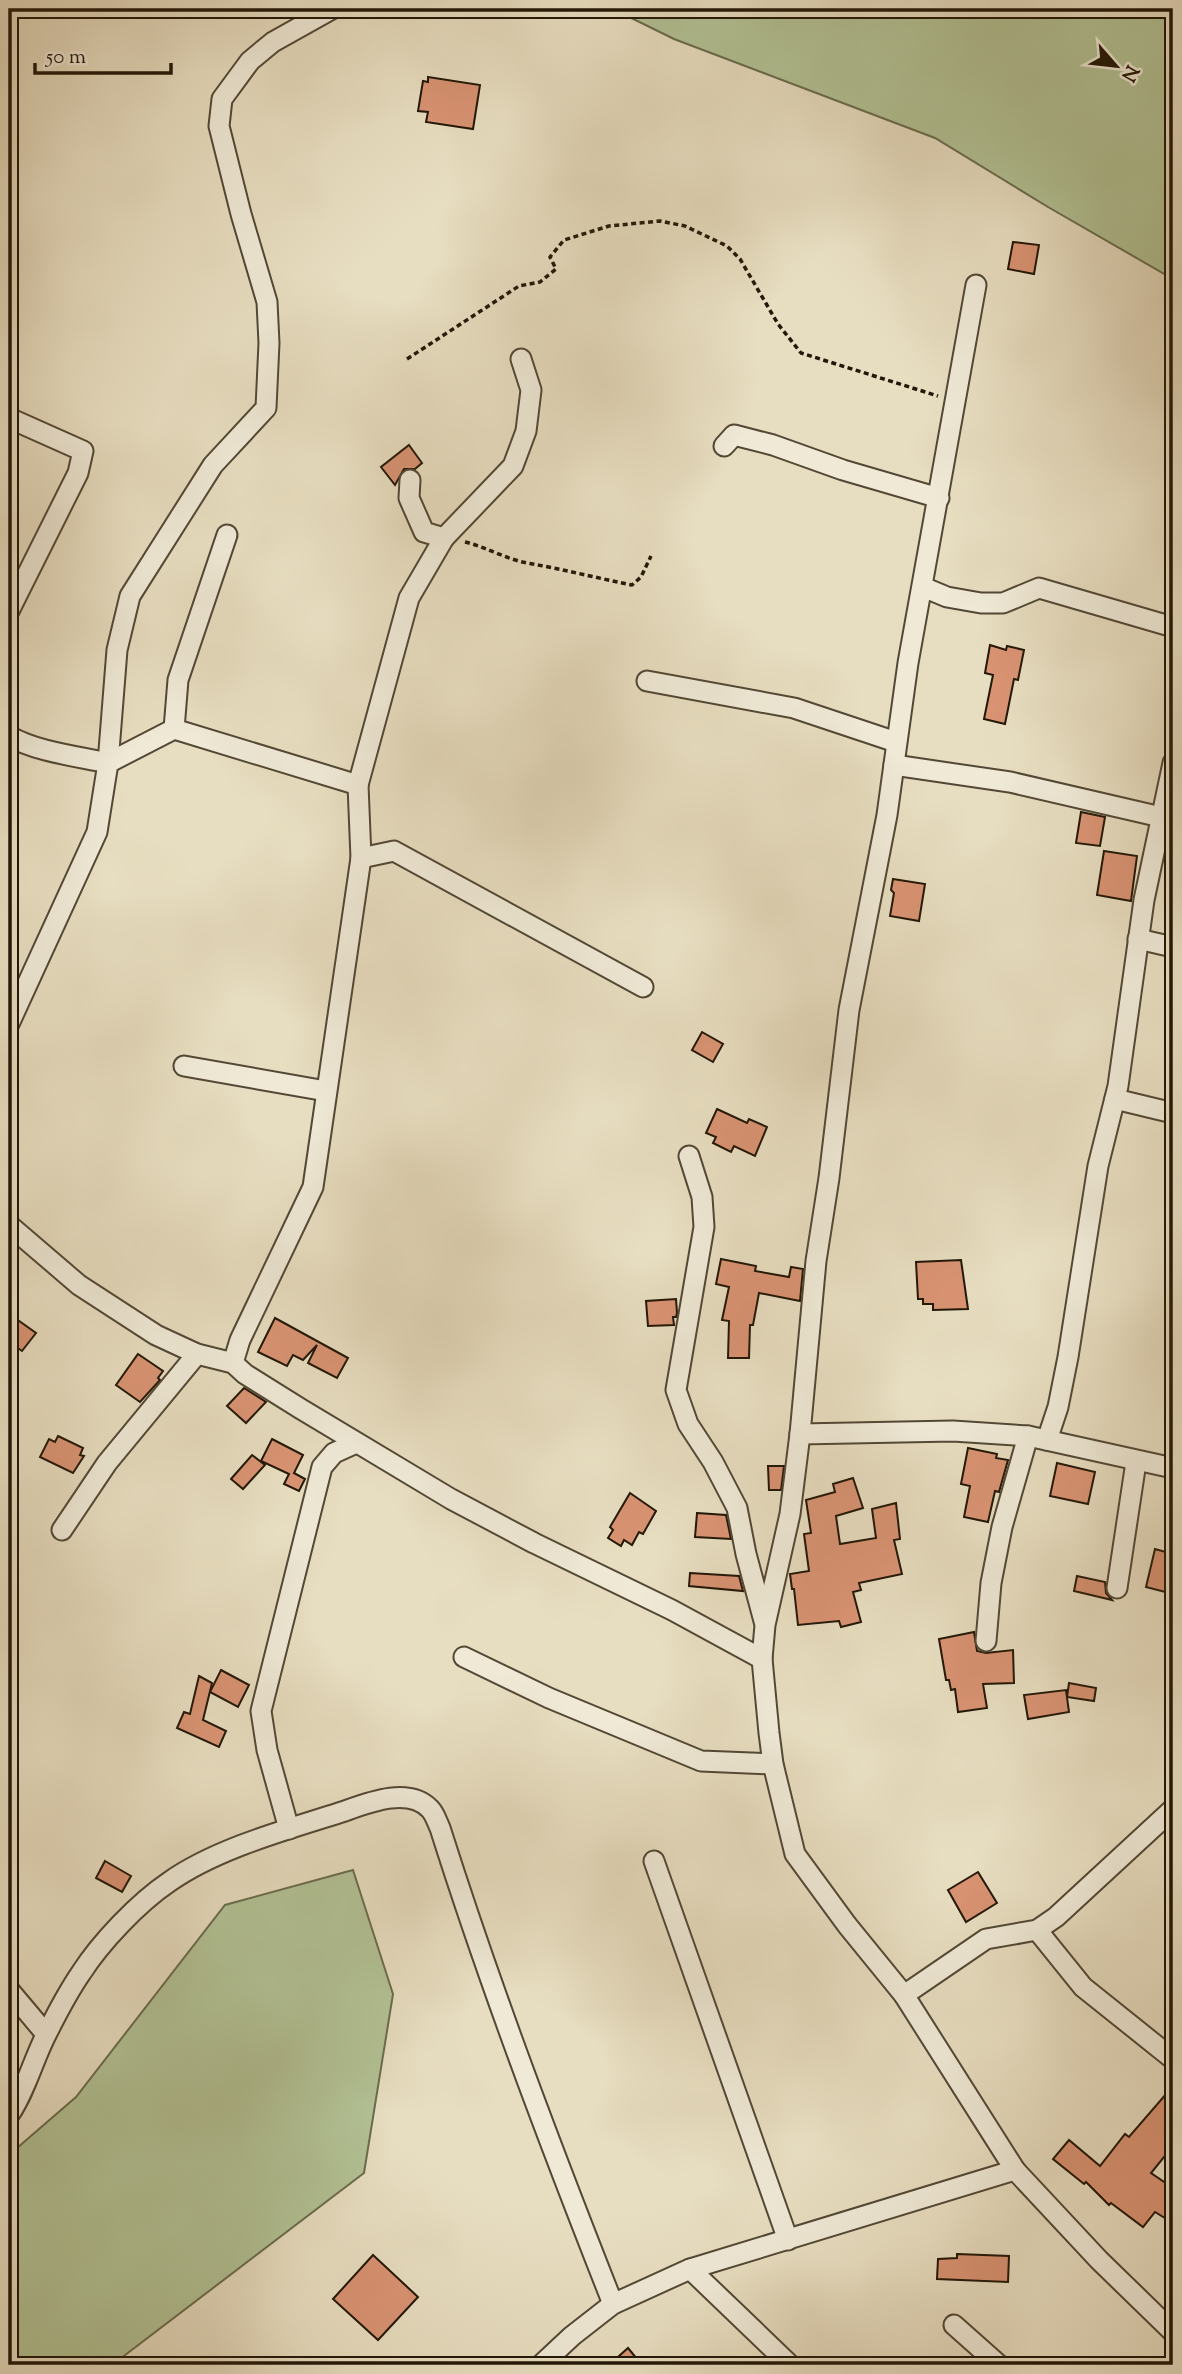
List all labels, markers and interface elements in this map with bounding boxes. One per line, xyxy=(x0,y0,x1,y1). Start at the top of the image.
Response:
scale bar xyxy=(35,32,172,76)
north arrow xyxy=(1080,32,1150,102)
text: 50 m xyxy=(45,43,86,73)
text: N xyxy=(1113,60,1144,86)

